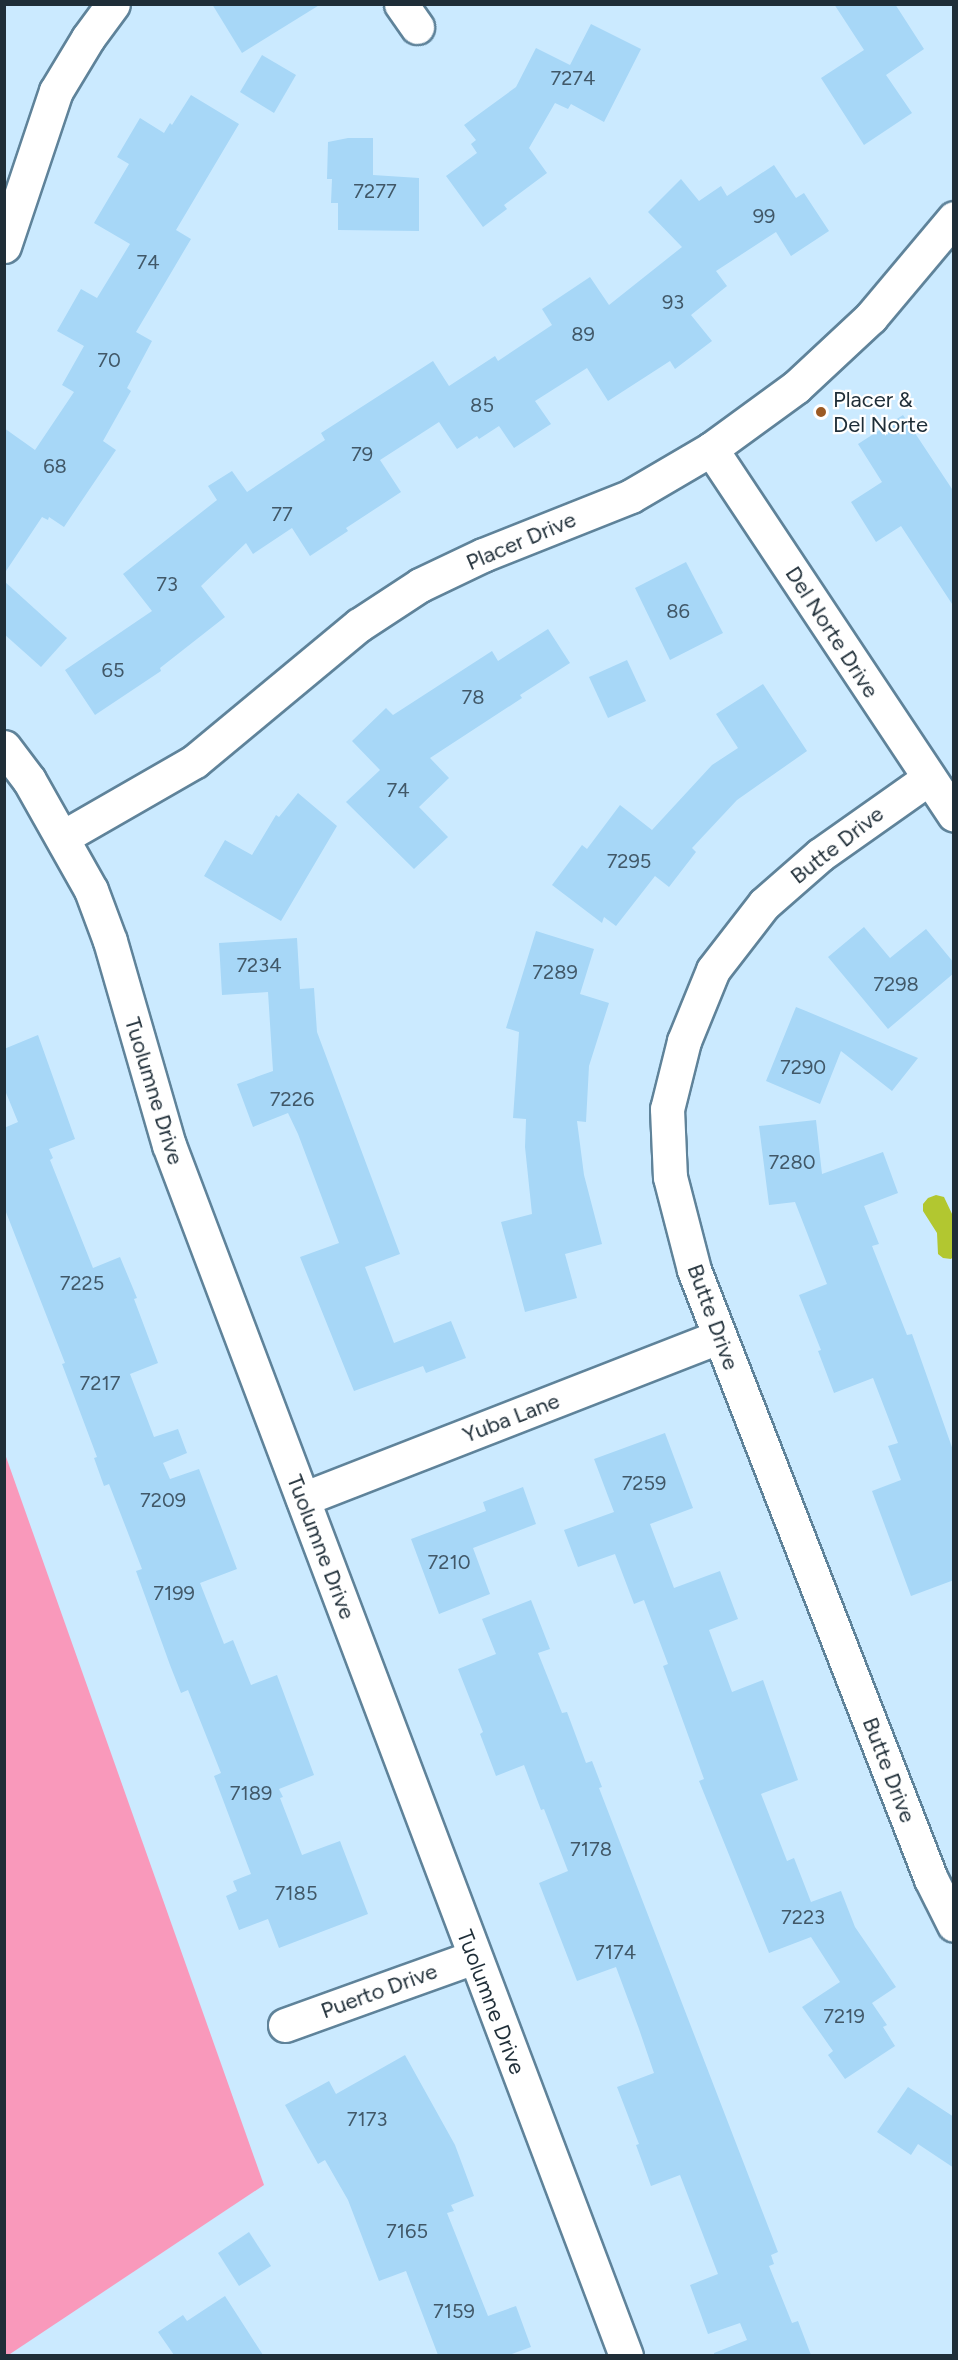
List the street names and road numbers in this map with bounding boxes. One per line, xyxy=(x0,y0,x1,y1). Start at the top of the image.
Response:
street label: Placer Drive xyxy=(462,506,580,576)
street label: Del Norte Drive xyxy=(780,561,884,703)
street label: Butte Drive xyxy=(785,801,889,889)
street label: Tuolumne Drive xyxy=(119,1014,189,1168)
street label: Butte Drive xyxy=(682,1261,744,1373)
street label: Yuba Lane xyxy=(459,1388,563,1448)
street label: Tuolumne Drive xyxy=(281,1471,361,1623)
street label: Butte Drive xyxy=(857,1714,921,1826)
street label: Tuolumne Drive xyxy=(451,1926,531,2078)
street label: Puerto Drive xyxy=(317,1958,441,2024)

